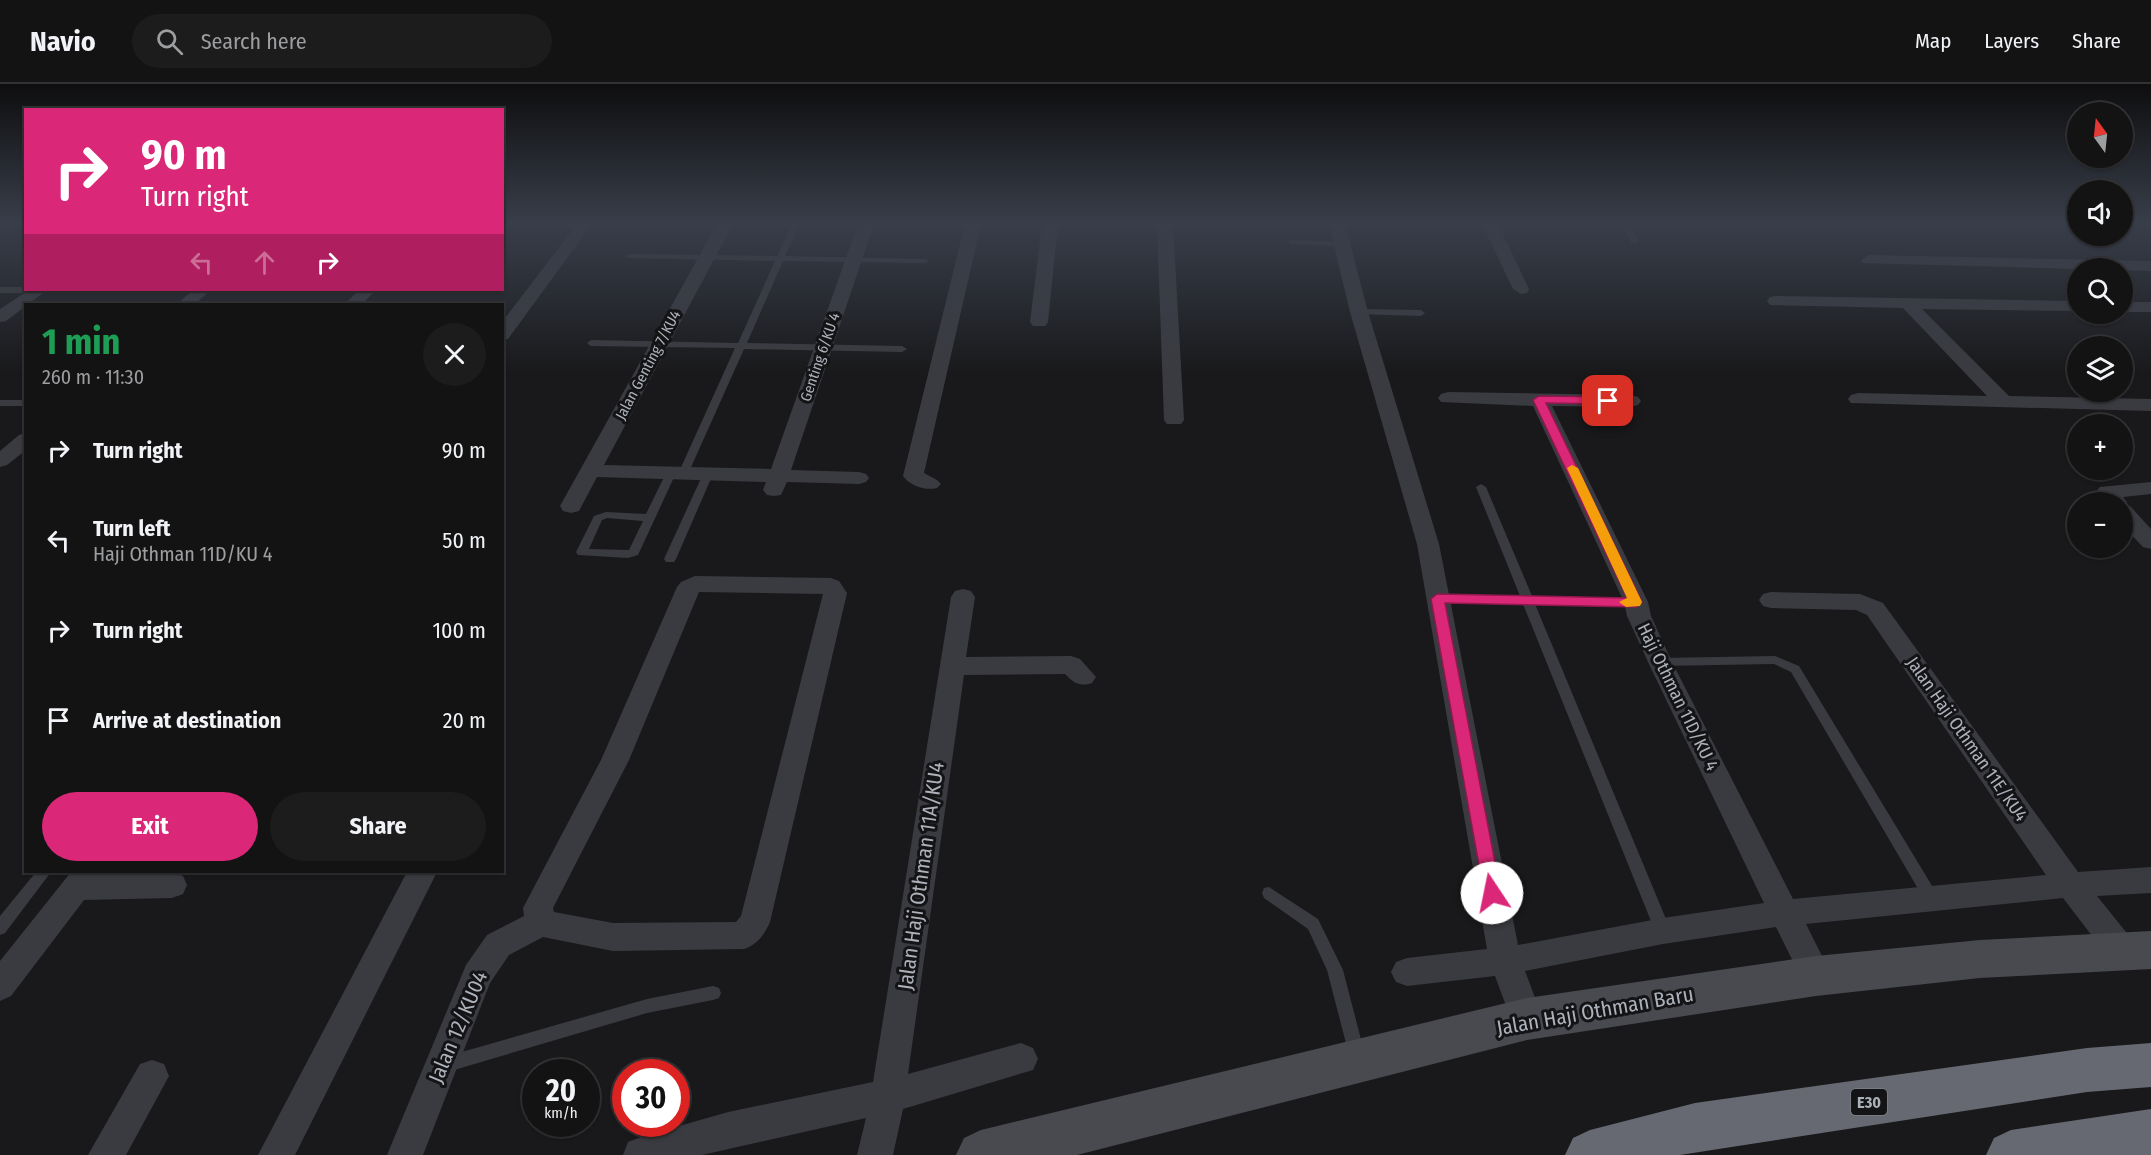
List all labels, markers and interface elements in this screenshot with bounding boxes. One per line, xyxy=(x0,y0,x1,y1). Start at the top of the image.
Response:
search box xyxy=(132,14,552,68)
text: Navio xyxy=(30,25,96,58)
icon: search xyxy=(153,25,186,58)
text: Search here xyxy=(201,28,307,55)
text: Map xyxy=(1915,28,1951,54)
text: Layers xyxy=(1984,28,2039,54)
text: Share xyxy=(2072,28,2121,54)
north arrow xyxy=(2067,102,2133,168)
map controls xyxy=(2067,102,2133,558)
text: 90 m xyxy=(141,130,226,180)
icon: right xyxy=(42,132,120,210)
button: sound xyxy=(2067,180,2133,246)
text: Turn right xyxy=(141,181,249,213)
icon: left xyxy=(185,246,218,279)
icon: ahead xyxy=(248,246,281,279)
icon: right xyxy=(311,246,344,279)
button: search xyxy=(2067,258,2133,324)
street label: Jalan Genting 7/KU4 xyxy=(612,307,684,423)
street label: Genting 6/KU 4 xyxy=(796,310,844,404)
text: 1 min xyxy=(42,320,120,364)
button: close xyxy=(423,323,486,386)
button: layers xyxy=(2067,336,2133,402)
text: 260 m · 11:30 xyxy=(42,365,144,389)
pin xyxy=(1582,375,1633,426)
icon: arrive xyxy=(1591,384,1624,417)
button: + xyxy=(2067,414,2133,480)
icon: right xyxy=(42,434,75,467)
text: Turn right xyxy=(93,437,182,464)
text: 90 m xyxy=(442,437,486,464)
button: − xyxy=(2067,492,2133,558)
text: Turn left xyxy=(93,515,171,542)
icon: left xyxy=(42,524,75,557)
text: 50 m xyxy=(442,527,486,554)
text: Haji Othman 11D/KU 4 xyxy=(93,542,272,566)
icon: right xyxy=(42,614,75,647)
text: Turn right xyxy=(93,617,182,644)
text: 100 m xyxy=(432,617,486,644)
street label: Haji Othman 11D/KU 4 xyxy=(1633,620,1723,775)
street label: Jalan Haji Othman 11E/KU4 xyxy=(1902,652,2032,826)
icon: arrive xyxy=(42,704,75,737)
text: Arrive at destination xyxy=(93,707,281,734)
text: 20 m xyxy=(443,707,486,734)
street label: Jalan Haji Othman 11A/KU4 xyxy=(892,760,950,992)
button: Exit xyxy=(42,792,258,861)
button: Share xyxy=(270,792,486,861)
position arrow xyxy=(1460,861,1524,925)
street label: Jalan 12/KU04 xyxy=(423,967,493,1087)
street label: Jalan Haji Othman Baru xyxy=(1494,981,1696,1041)
speed limit sign: 30 xyxy=(612,1059,690,1137)
text: 20 xyxy=(546,1073,576,1109)
road number: E30 xyxy=(1851,1089,1887,1115)
text: km/h xyxy=(544,1104,578,1122)

